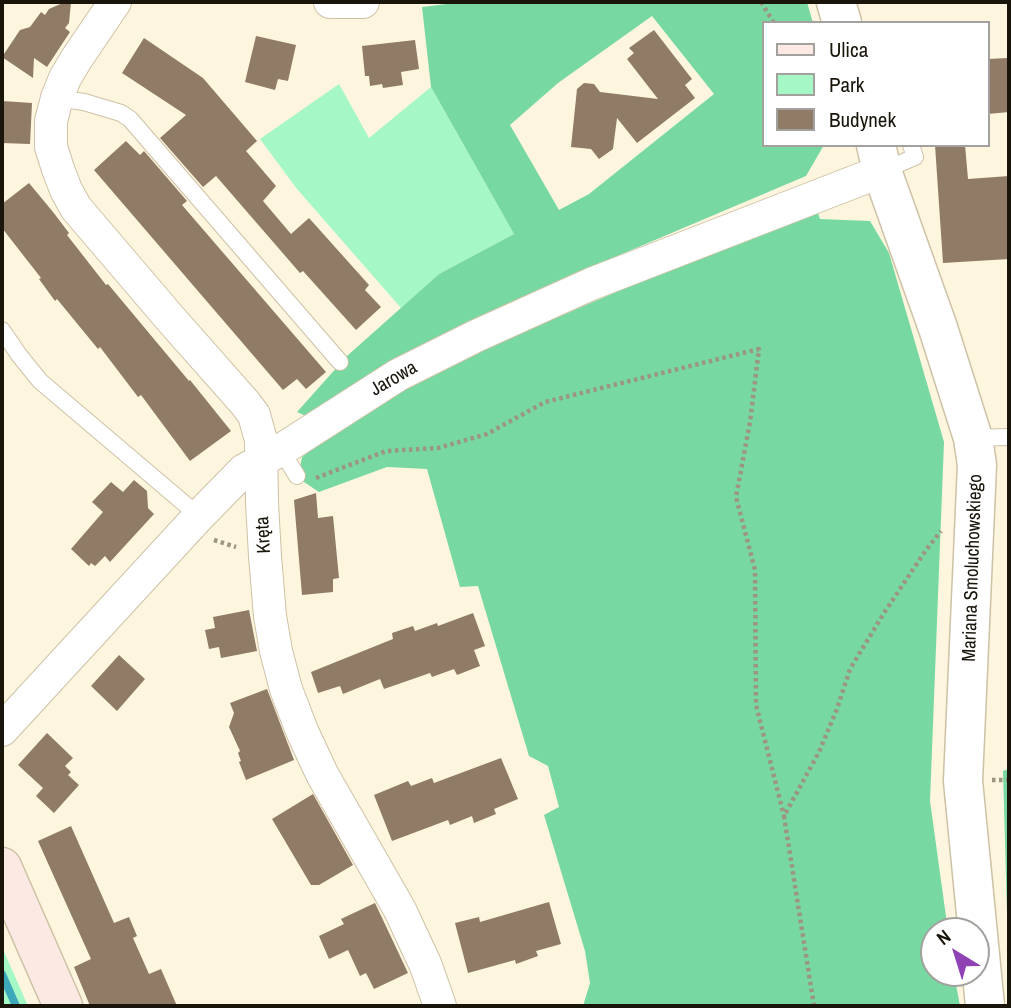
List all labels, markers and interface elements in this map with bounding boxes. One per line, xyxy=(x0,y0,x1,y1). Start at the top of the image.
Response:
legend xyxy=(762,21,990,147)
text: Ulica xyxy=(829,35,868,64)
text: Park xyxy=(829,70,864,99)
text: Budynek xyxy=(829,105,896,134)
street label: Jarowa xyxy=(367,357,421,401)
street label: Mariana Smoluchowskiego xyxy=(958,474,988,662)
street label: Kręta xyxy=(252,516,276,554)
north arrow xyxy=(920,917,990,987)
text: N xyxy=(931,923,956,951)

